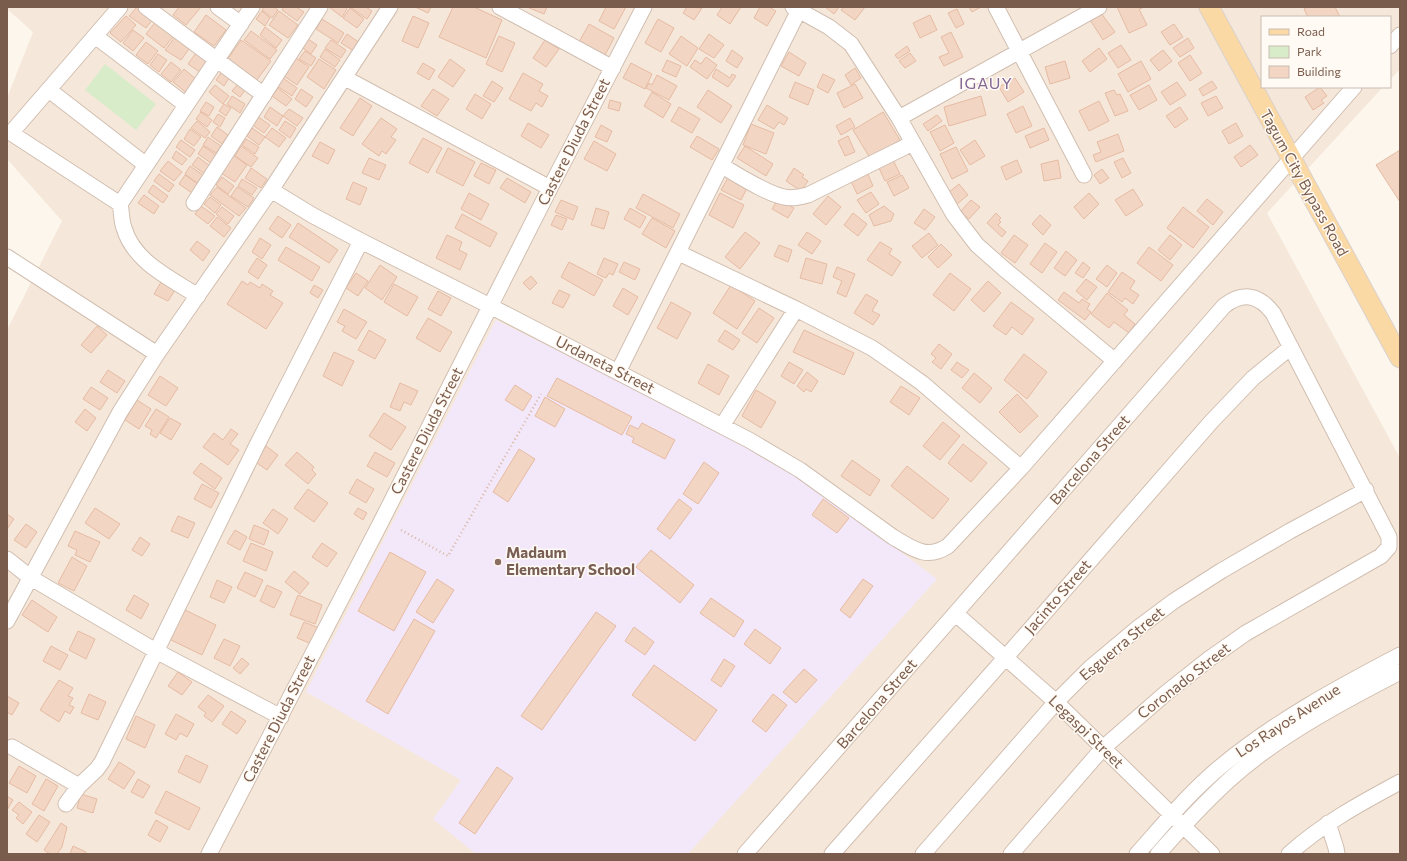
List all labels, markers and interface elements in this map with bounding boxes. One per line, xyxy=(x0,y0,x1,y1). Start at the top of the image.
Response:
legend xyxy=(1261,16,1391,88)
text: Road xyxy=(1297,24,1325,38)
text: Park xyxy=(1297,44,1323,58)
text: Building xyxy=(1297,64,1341,78)
district label: IGAUY xyxy=(959,73,1013,92)
street label: Castere Diuda Street xyxy=(533,75,613,208)
street label: Tagum City Bypass Road xyxy=(1257,106,1353,259)
street label: Urdaneta Street xyxy=(553,331,658,397)
street label: Castere Diuda Street xyxy=(386,364,466,497)
street label: Barcelona Street xyxy=(1045,411,1133,508)
place label: Madaum Elementary School xyxy=(506,543,635,578)
street label: Jacinto Street xyxy=(1020,556,1094,637)
marker: Madaum Elementary School xyxy=(493,557,503,567)
street label: Esguerra Street xyxy=(1075,603,1167,684)
street label: Coronado Street xyxy=(1133,638,1234,722)
street label: Castere Diuda Street xyxy=(238,652,318,785)
street label: Barcelona Street xyxy=(832,655,920,752)
street label: Los Rayos Avenue xyxy=(1232,680,1343,761)
street label: Legaspi Street xyxy=(1045,691,1128,772)

